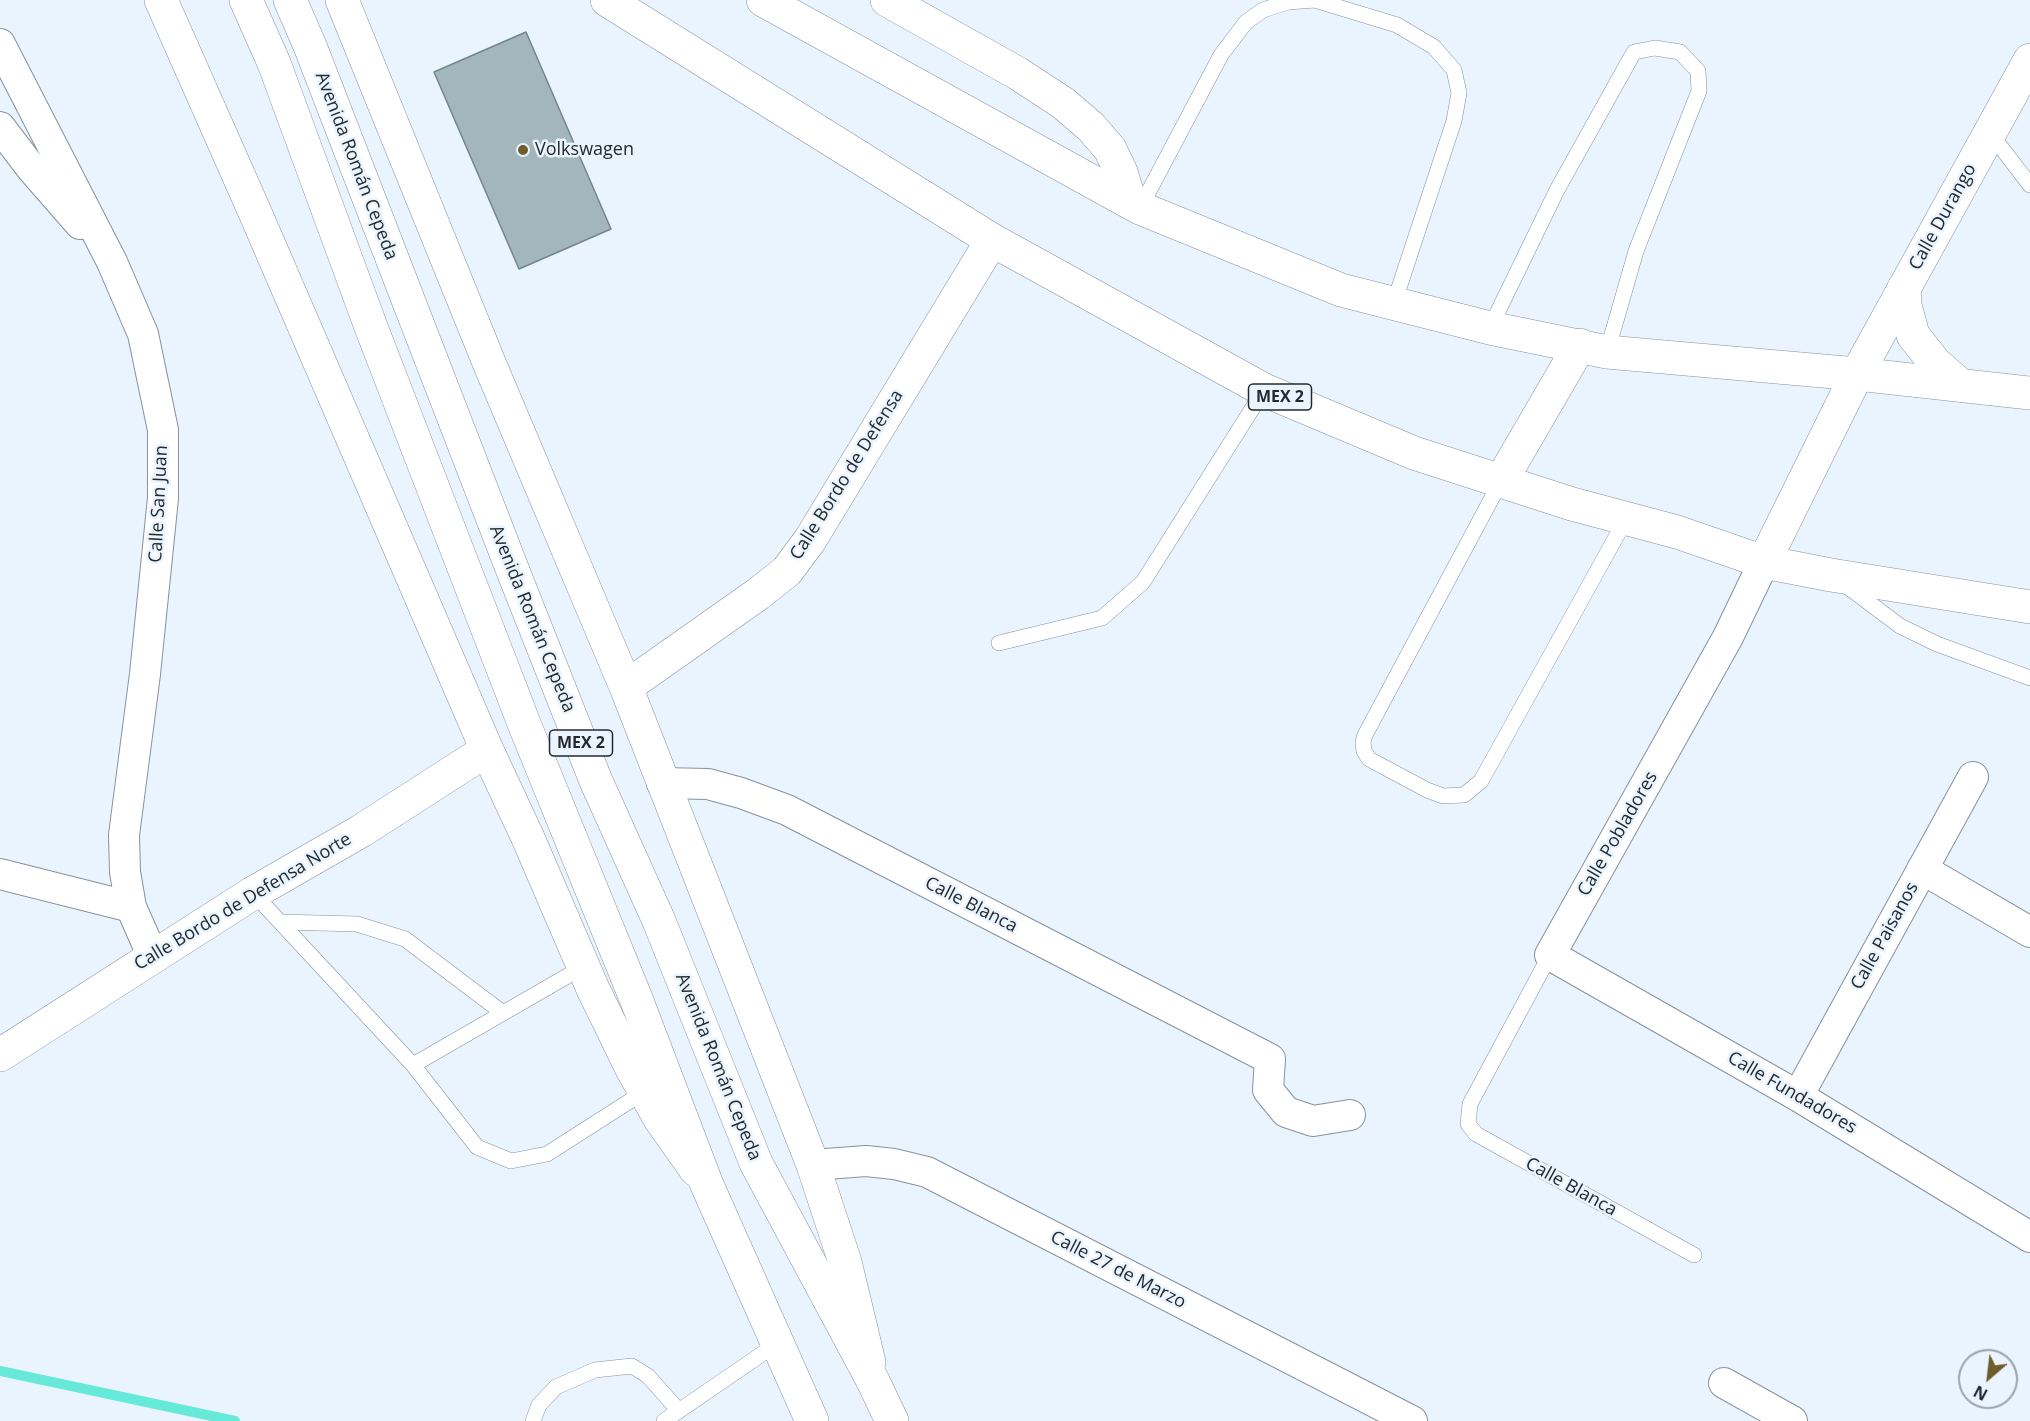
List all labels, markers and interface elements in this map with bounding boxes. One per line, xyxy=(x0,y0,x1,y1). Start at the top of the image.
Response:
street label: Avenida Román Cepeda xyxy=(310,69,402,263)
place label: Volkswagen xyxy=(535,139,634,161)
marker: Volkswagen xyxy=(516,143,530,157)
street label: Calle Durango xyxy=(1905,160,1981,274)
road number: MEX 2 xyxy=(1248,384,1312,410)
street label: Calle Bordo de Defensa xyxy=(786,386,908,564)
street label: Calle San Juan xyxy=(145,445,173,563)
street label: Avenida Román Cepeda xyxy=(485,522,579,716)
road number: MEX 2 xyxy=(550,730,612,756)
street label: Calle Pobladores xyxy=(1574,768,1662,900)
street label: Calle Bordo de Defensa Norte xyxy=(131,829,355,975)
street label: Calle Blanca xyxy=(921,872,1021,938)
street label: Calle Paisanos xyxy=(1847,878,1923,994)
street label: Avenida Román Cepeda xyxy=(671,970,765,1164)
street label: Calle Fundadores xyxy=(1724,1047,1860,1139)
street label: Calle Blanca xyxy=(1522,1153,1620,1221)
street label: Calle 27 de Marzo xyxy=(1047,1227,1189,1313)
north arrow xyxy=(1958,1349,2018,1409)
text: N xyxy=(1970,1380,1991,1406)

